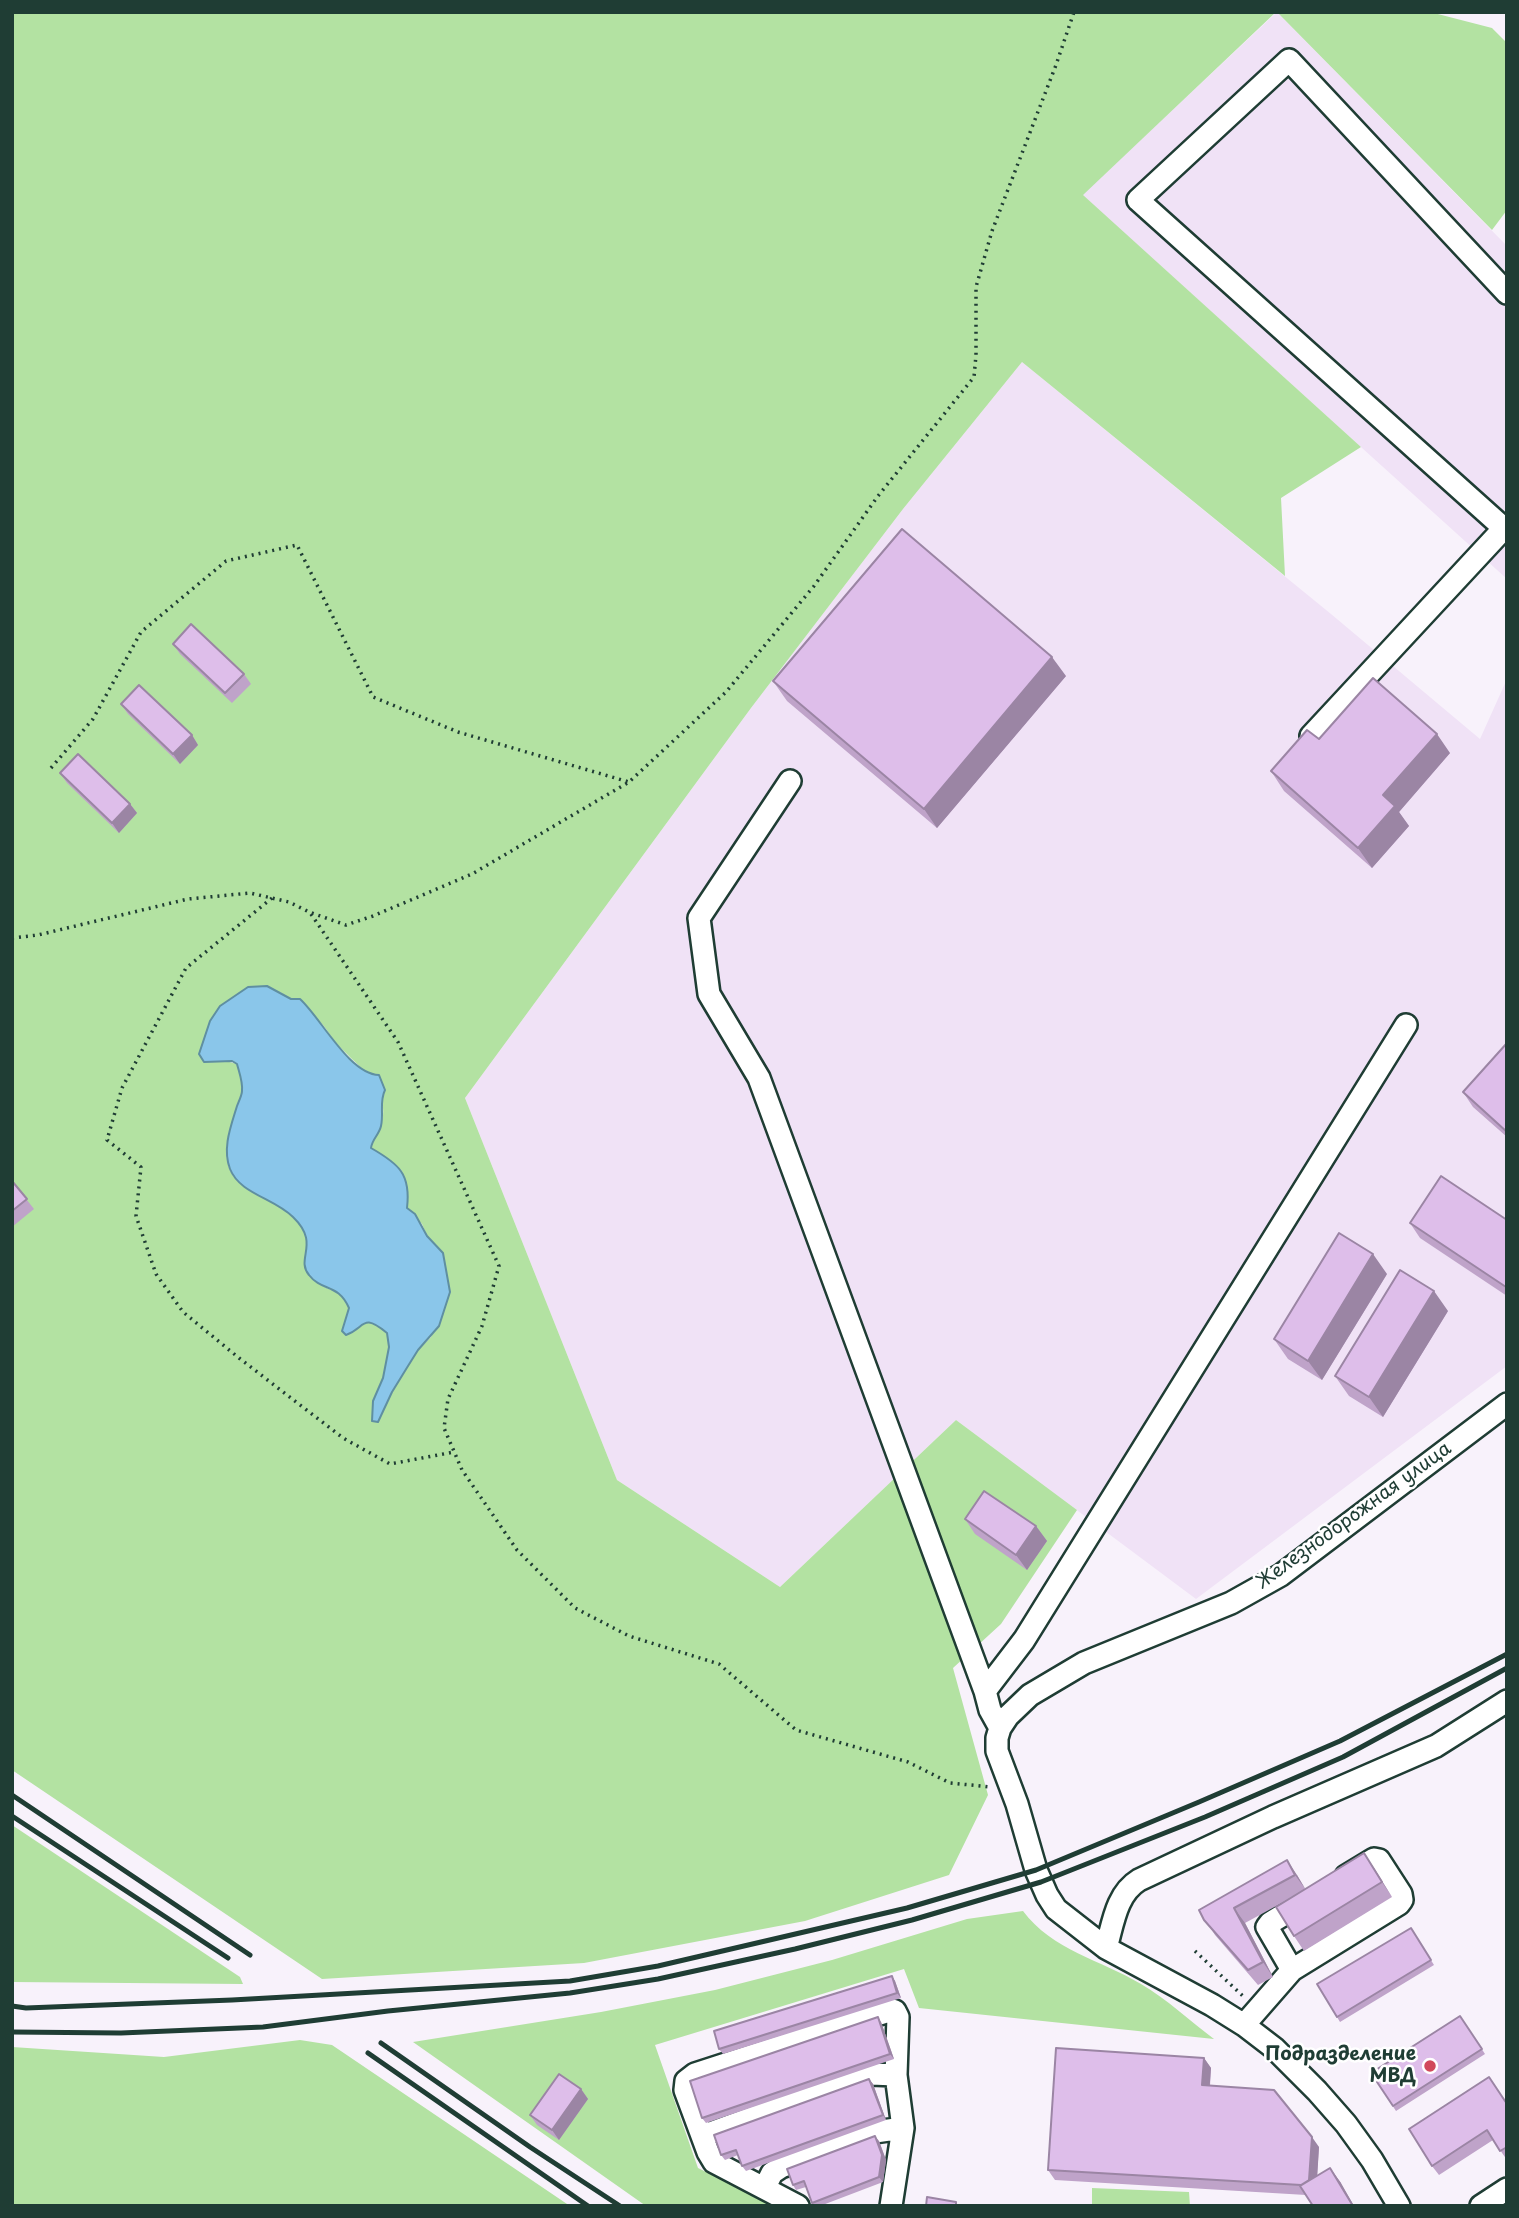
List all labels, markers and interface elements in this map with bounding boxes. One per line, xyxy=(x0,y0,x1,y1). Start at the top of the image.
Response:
street label: Железнодорожная улица xyxy=(1252,1438,1456,1594)
place label: Подразделение МВД xyxy=(1265,2044,1416,2088)
marker: Подразделение МВД xyxy=(1422,2058,1438,2074)

